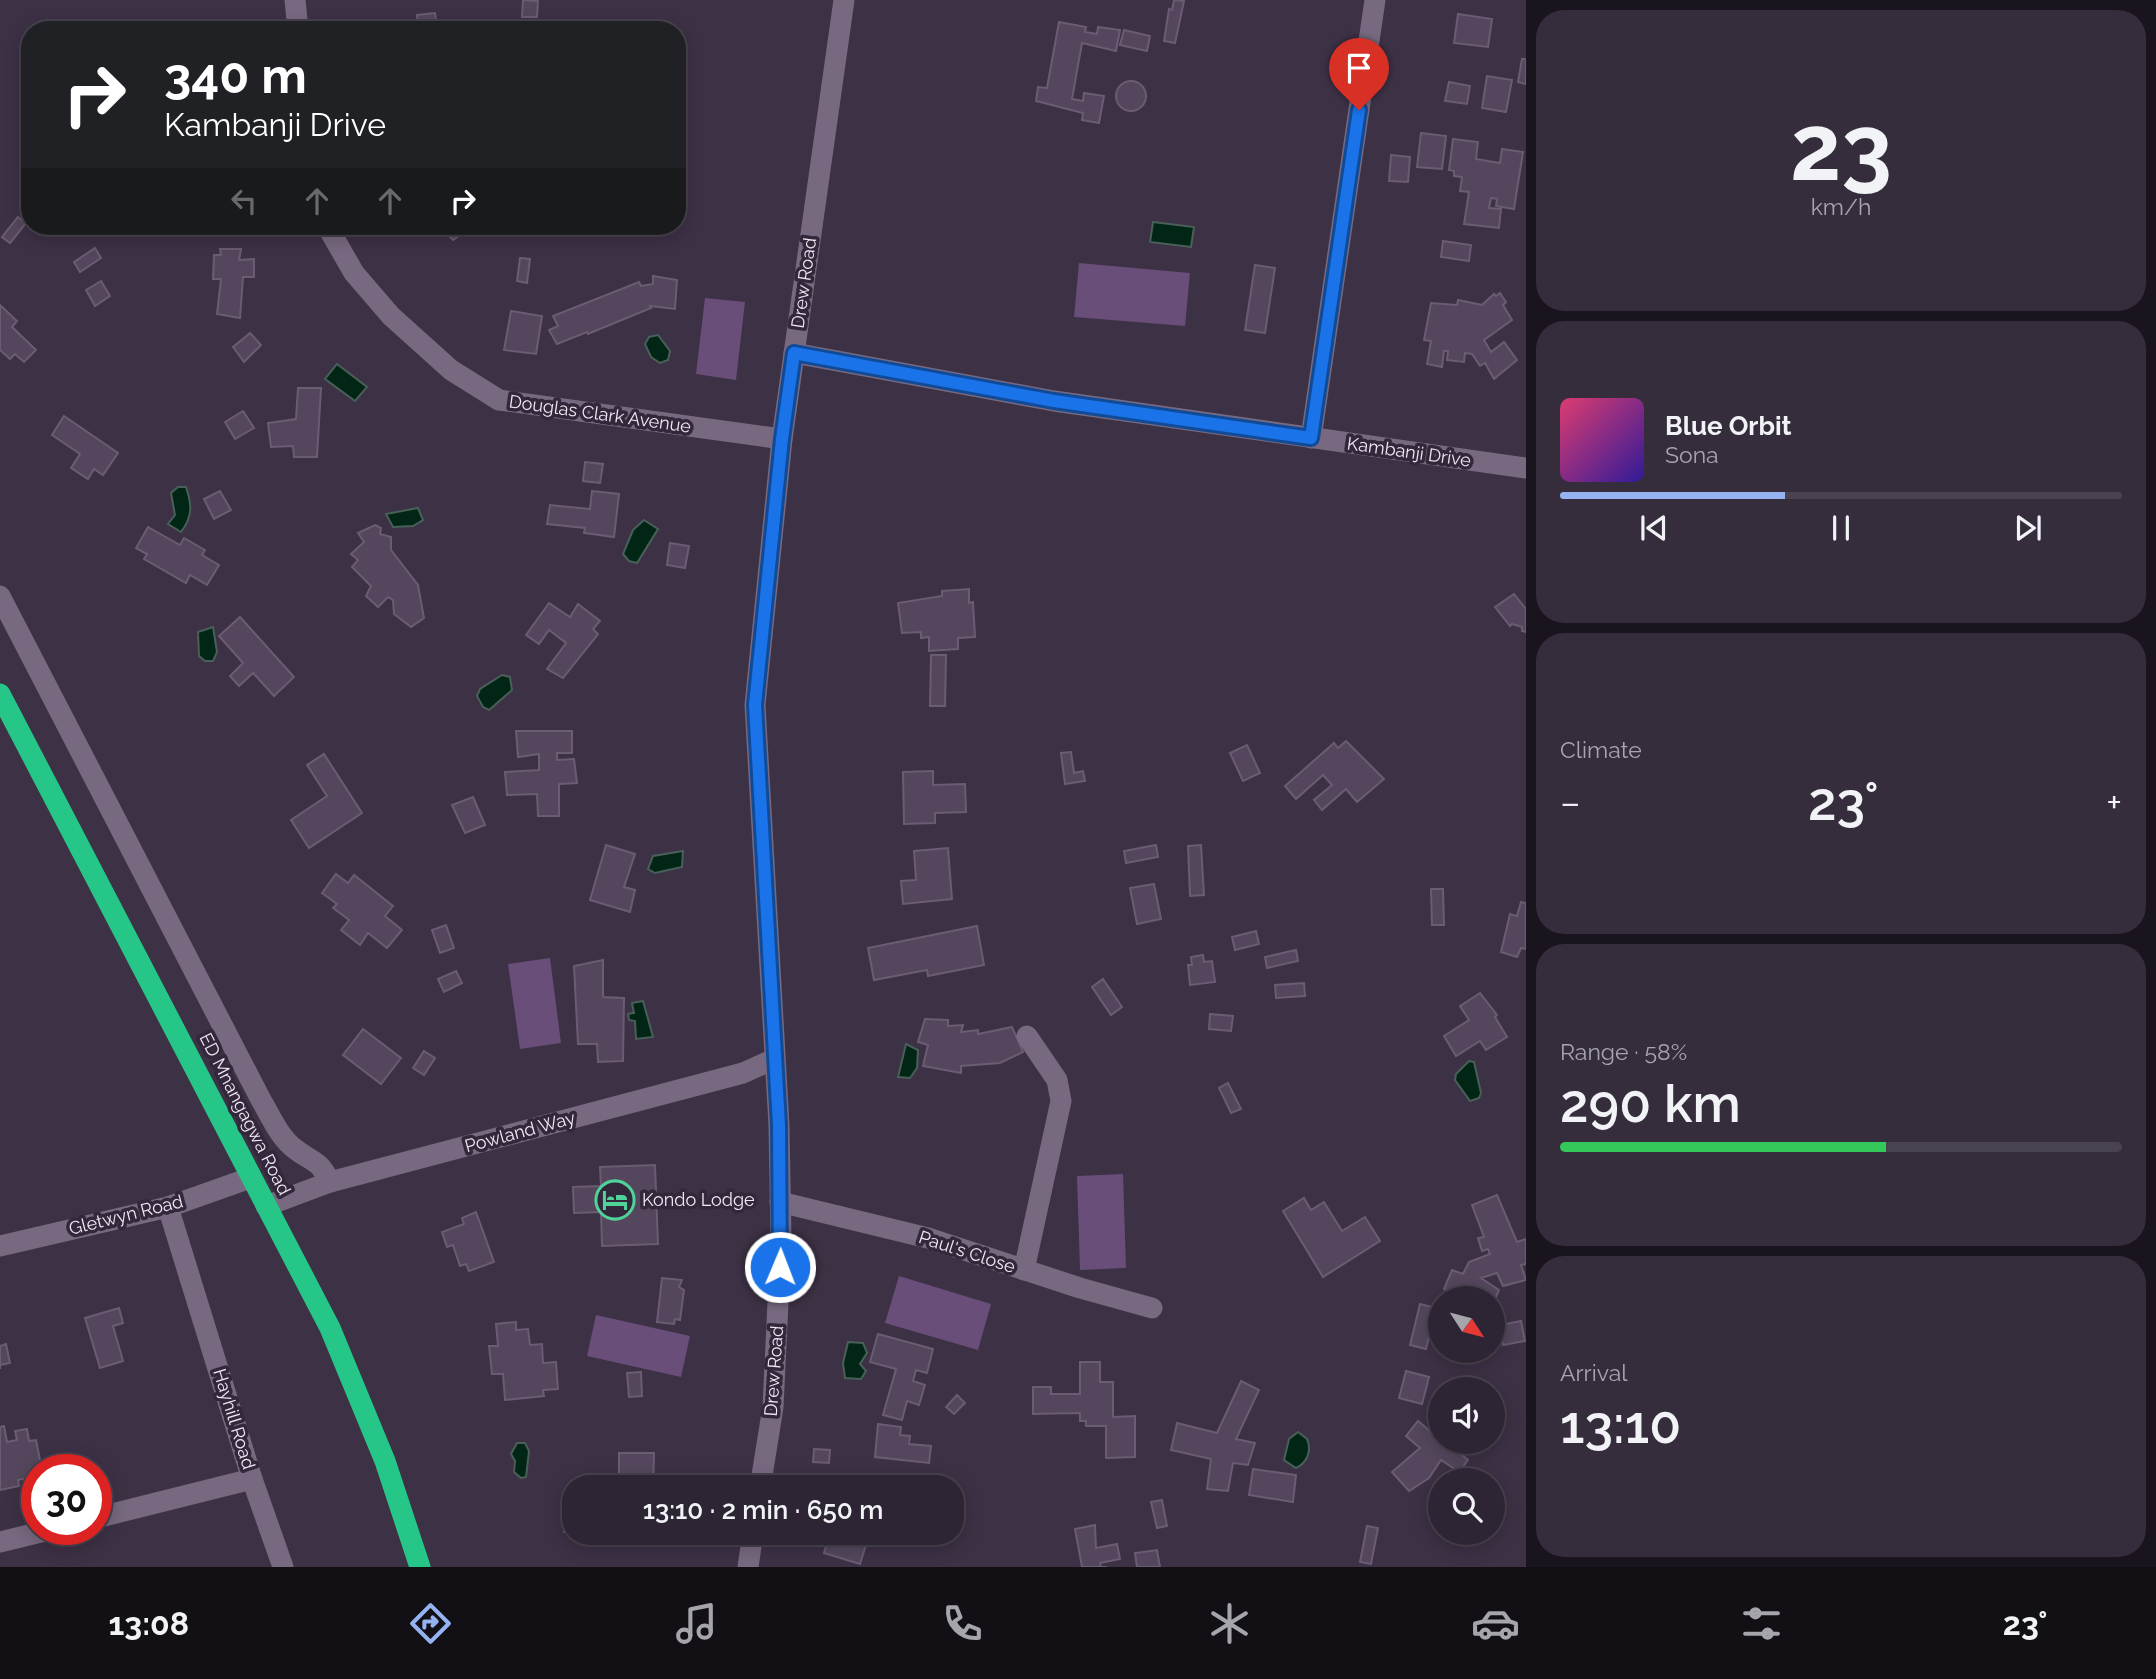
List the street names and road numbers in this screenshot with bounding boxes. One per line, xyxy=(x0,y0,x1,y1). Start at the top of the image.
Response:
street label: Drew Road xyxy=(787,236,820,330)
street label: Douglas Clark Avenue xyxy=(508,390,693,437)
street label: Kambanji Drive xyxy=(1346,432,1473,471)
street label: ED Mnangagwa Road xyxy=(195,1029,295,1198)
street label: Powland Way xyxy=(462,1107,578,1156)
street label: Gletwyn Road xyxy=(67,1190,185,1239)
street label: Paul's Close xyxy=(916,1226,1018,1277)
street label: Drew Road xyxy=(760,1325,787,1417)
street label: Hayhill Road xyxy=(209,1366,260,1472)

